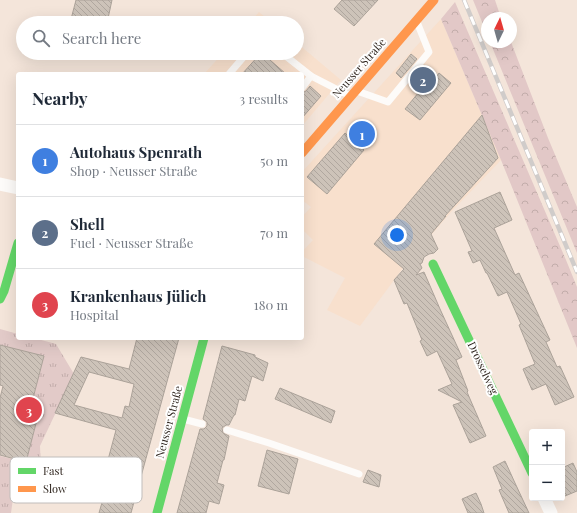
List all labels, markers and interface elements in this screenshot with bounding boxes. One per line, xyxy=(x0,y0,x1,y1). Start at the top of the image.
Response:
north arrow xyxy=(481,12,517,48)
search box xyxy=(16,16,304,60)
icon: search xyxy=(30,27,52,49)
text: Search here xyxy=(62,28,141,48)
street label: Neusser Straße xyxy=(329,34,389,101)
pin: 2 xyxy=(410,65,436,95)
text: Nearby xyxy=(32,87,87,109)
text: 3 results xyxy=(239,90,288,107)
pin: 1 xyxy=(349,119,375,149)
text: Autohaus Spenrath xyxy=(70,142,202,162)
text: 1 xyxy=(43,152,47,169)
text: 50 m xyxy=(260,152,288,169)
text: Shop · Neusser Straße xyxy=(70,162,197,179)
text: Shell xyxy=(70,214,105,234)
text: 2 xyxy=(42,224,48,241)
text: 70 m xyxy=(260,224,288,241)
your location xyxy=(387,225,407,245)
text: Fuel · Neusser Straße xyxy=(70,234,193,251)
text: Krankenhaus Jülich xyxy=(70,286,207,306)
text: 3 xyxy=(42,296,48,313)
text: 180 m xyxy=(254,296,288,313)
text: Hospital xyxy=(70,306,119,323)
street label: Drosselweg xyxy=(465,339,502,397)
street label: Neusser Straße xyxy=(152,384,186,460)
pin: 3 xyxy=(16,395,42,425)
map controls xyxy=(529,429,565,501)
button: + xyxy=(529,429,565,465)
legend xyxy=(10,457,142,503)
text: Fast xyxy=(43,463,63,478)
button: − xyxy=(529,465,565,501)
text: Slow xyxy=(43,481,67,496)

